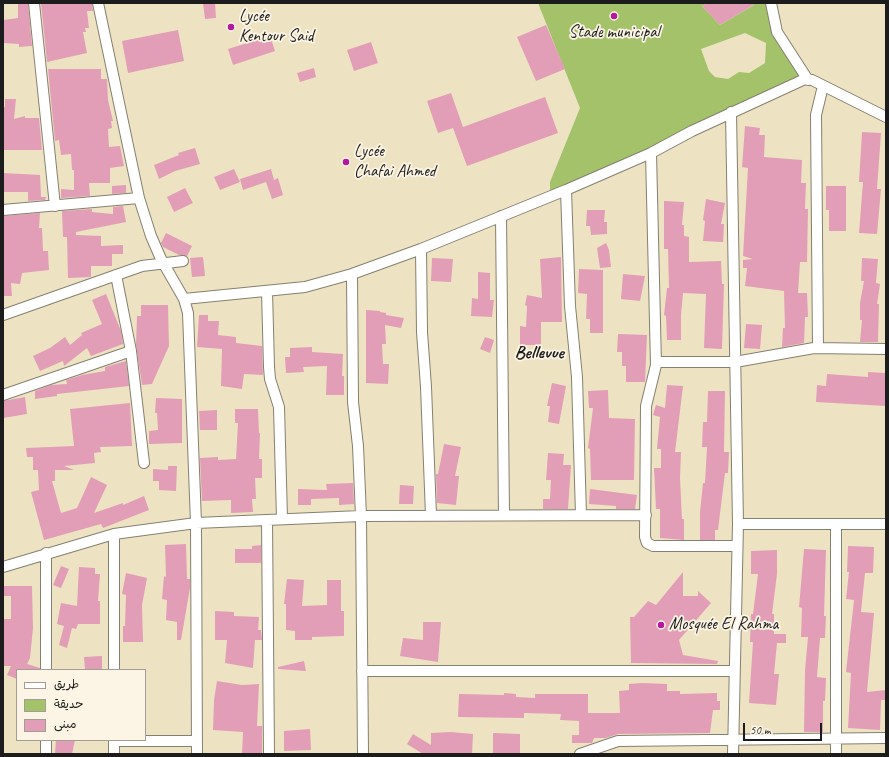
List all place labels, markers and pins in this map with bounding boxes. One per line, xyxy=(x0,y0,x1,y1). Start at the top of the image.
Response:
place label: Lycée Kentour Said xyxy=(239,7,313,47)
marker: Stade municipal xyxy=(609,11,619,21)
marker: Lycée Kentour Said xyxy=(226,22,236,32)
place label: Stade municipal xyxy=(569,23,659,43)
place label: Lycée Chafai Ahmed xyxy=(354,142,435,182)
marker: Lycée Chafai Ahmed xyxy=(341,157,351,167)
place label: Mosquée El Rahma xyxy=(669,615,778,635)
marker: Mosquée El Rahma xyxy=(656,620,666,630)

